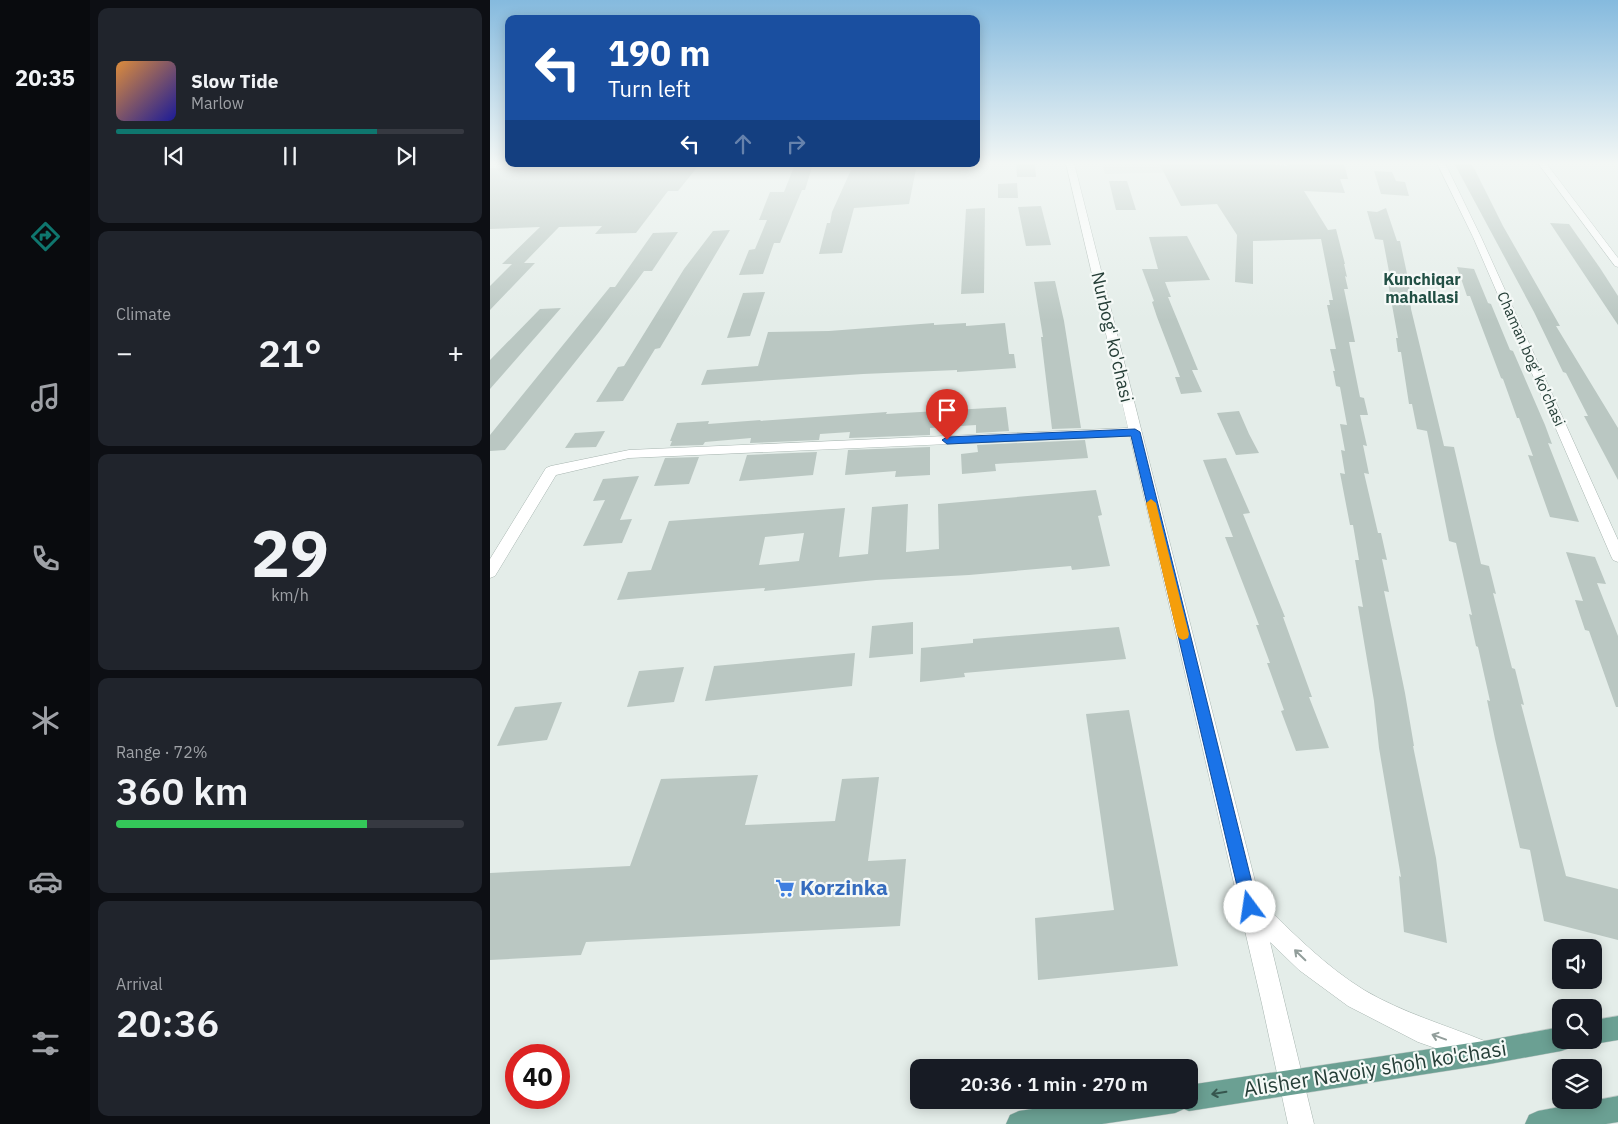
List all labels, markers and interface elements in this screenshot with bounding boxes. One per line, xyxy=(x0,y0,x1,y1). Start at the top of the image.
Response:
text: 190 m xyxy=(608,30,711,76)
icon: left xyxy=(525,35,590,100)
text: 20:35 xyxy=(15,63,75,92)
text: Slow Tide xyxy=(191,69,278,93)
text: Turn left xyxy=(608,74,691,103)
text: Marlow xyxy=(191,93,244,113)
icon: left xyxy=(676,130,704,158)
icon: ahead xyxy=(729,130,757,158)
icon: right xyxy=(782,130,810,158)
icon: previous xyxy=(160,142,188,170)
icon: pause xyxy=(276,142,304,170)
icon: next xyxy=(392,142,420,170)
icon: directions xyxy=(28,219,63,254)
street label: Nurbog' ko'chasi xyxy=(1086,269,1139,404)
district label: Kunchiqar mahallasi xyxy=(1383,269,1461,307)
street label: Chaman bog' ko'chasi xyxy=(1493,288,1570,429)
text: Climate xyxy=(116,304,171,324)
text: 21° xyxy=(258,328,322,377)
text: − xyxy=(116,334,133,371)
text: + xyxy=(447,334,464,371)
icon: music xyxy=(28,380,63,415)
pin xyxy=(926,389,968,440)
icon: arrive xyxy=(933,396,961,424)
text: 29 xyxy=(251,510,329,595)
icon: phone xyxy=(28,541,63,576)
text: km/h xyxy=(271,585,309,605)
icon: climate xyxy=(28,703,63,738)
text: Range · 72% xyxy=(116,742,208,762)
text: 360 km xyxy=(116,766,248,815)
icon: car xyxy=(28,864,63,899)
place label: Korzinka xyxy=(800,873,888,901)
supermarket icon: Korzinka xyxy=(774,877,796,899)
position arrow xyxy=(1223,880,1275,932)
map controls xyxy=(1552,939,1602,1109)
button: sound xyxy=(1552,939,1602,989)
one-way arrow xyxy=(1293,949,1306,961)
text: Arrival xyxy=(116,974,163,994)
text: 20:36 xyxy=(116,998,219,1047)
button: search xyxy=(1552,999,1602,1049)
icon: filters xyxy=(28,1026,63,1061)
one-way arrow xyxy=(1431,1032,1447,1041)
street label: Alisher Navoiy shoh ko'chasi xyxy=(1241,1033,1508,1103)
speed limit sign: 40 xyxy=(505,1044,570,1109)
button: layers xyxy=(1552,1059,1602,1109)
text: 20:36 · 1 min · 270 m xyxy=(960,1072,1148,1096)
one-way arrow xyxy=(1212,1089,1228,1099)

